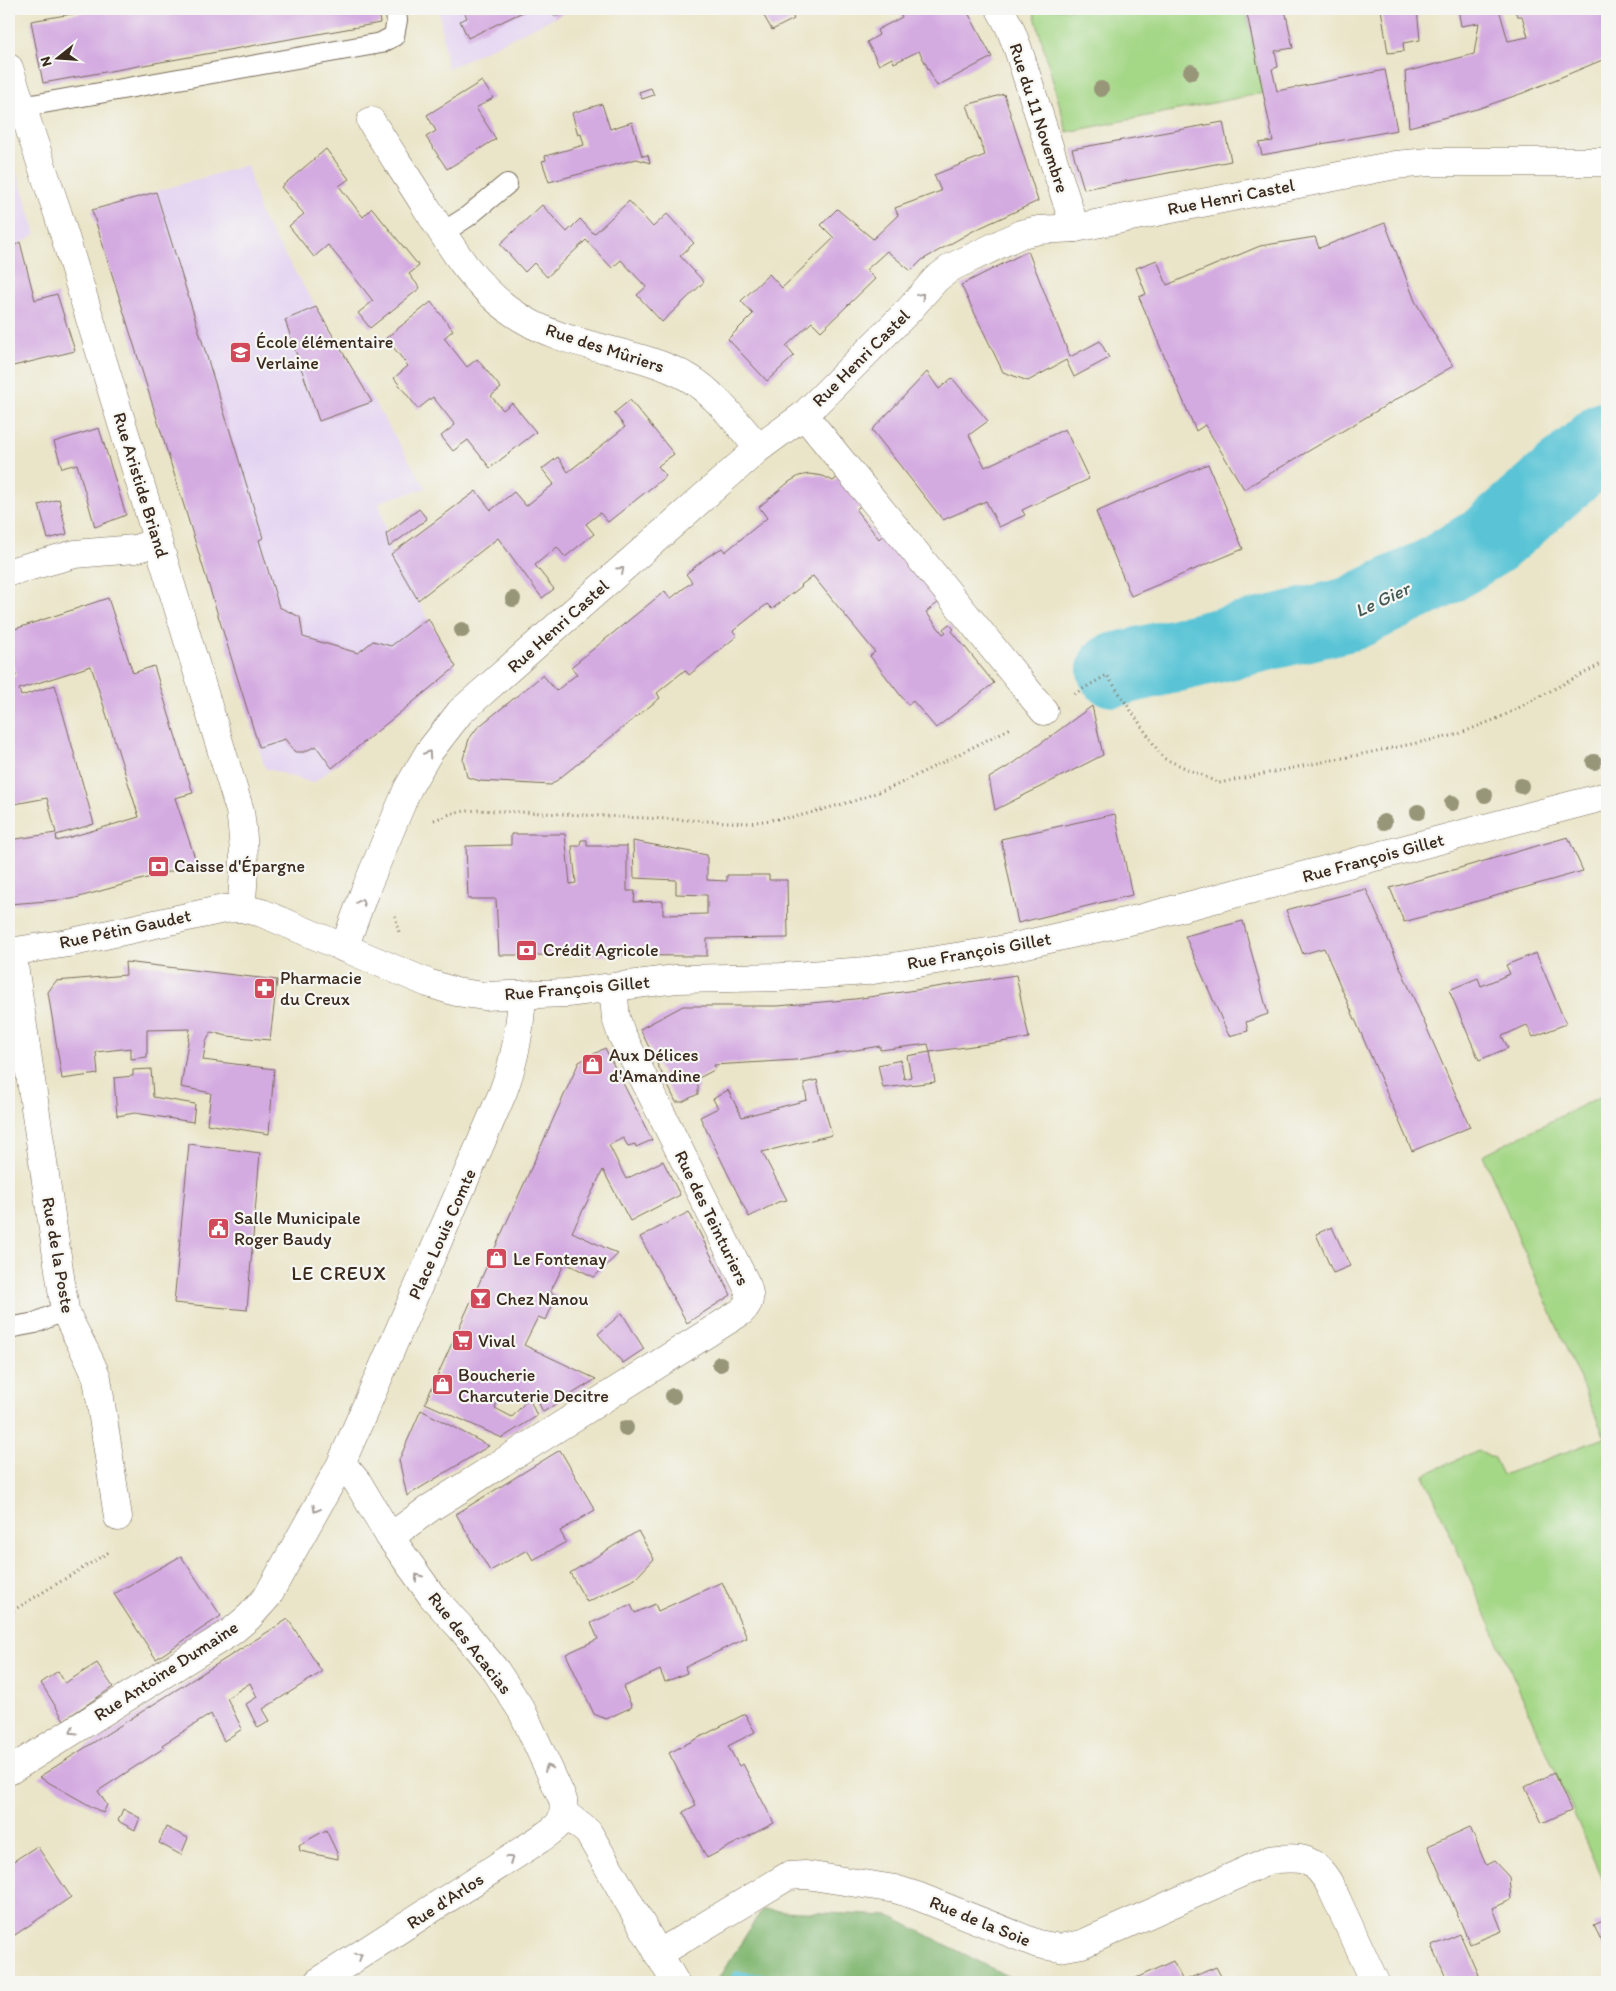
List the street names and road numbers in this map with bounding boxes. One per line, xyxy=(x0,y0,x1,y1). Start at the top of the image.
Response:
street label: Rue du 11 Novembre xyxy=(1004,40,1074,196)
street label: Rue Henri Castel xyxy=(1165,174,1297,220)
street label: Rue Henri Castel xyxy=(808,305,914,411)
street label: Rue des Mûriers xyxy=(543,318,667,378)
street label: Rue Aristide Briand xyxy=(108,410,174,561)
street label: Rue Henri Castel xyxy=(503,575,613,677)
street label: Rue François Gillet xyxy=(1300,828,1446,887)
street label: Rue Pétin Gaudet xyxy=(57,904,193,954)
street label: Rue François Gillet xyxy=(905,927,1053,974)
street label: Rue François Gillet xyxy=(503,971,651,1005)
street label: Rue des Teinturiers xyxy=(670,1147,754,1289)
street label: Place Louis Comte xyxy=(403,1165,481,1303)
street label: Rue de la Poste xyxy=(37,1195,79,1315)
street label: Rue des Acacias xyxy=(423,1587,517,1699)
street label: Rue Antoine Dumaine xyxy=(90,1616,242,1726)
street label: Rue d'Arlos xyxy=(402,1868,488,1934)
street label: Rue de la Soie xyxy=(926,1891,1034,1951)

